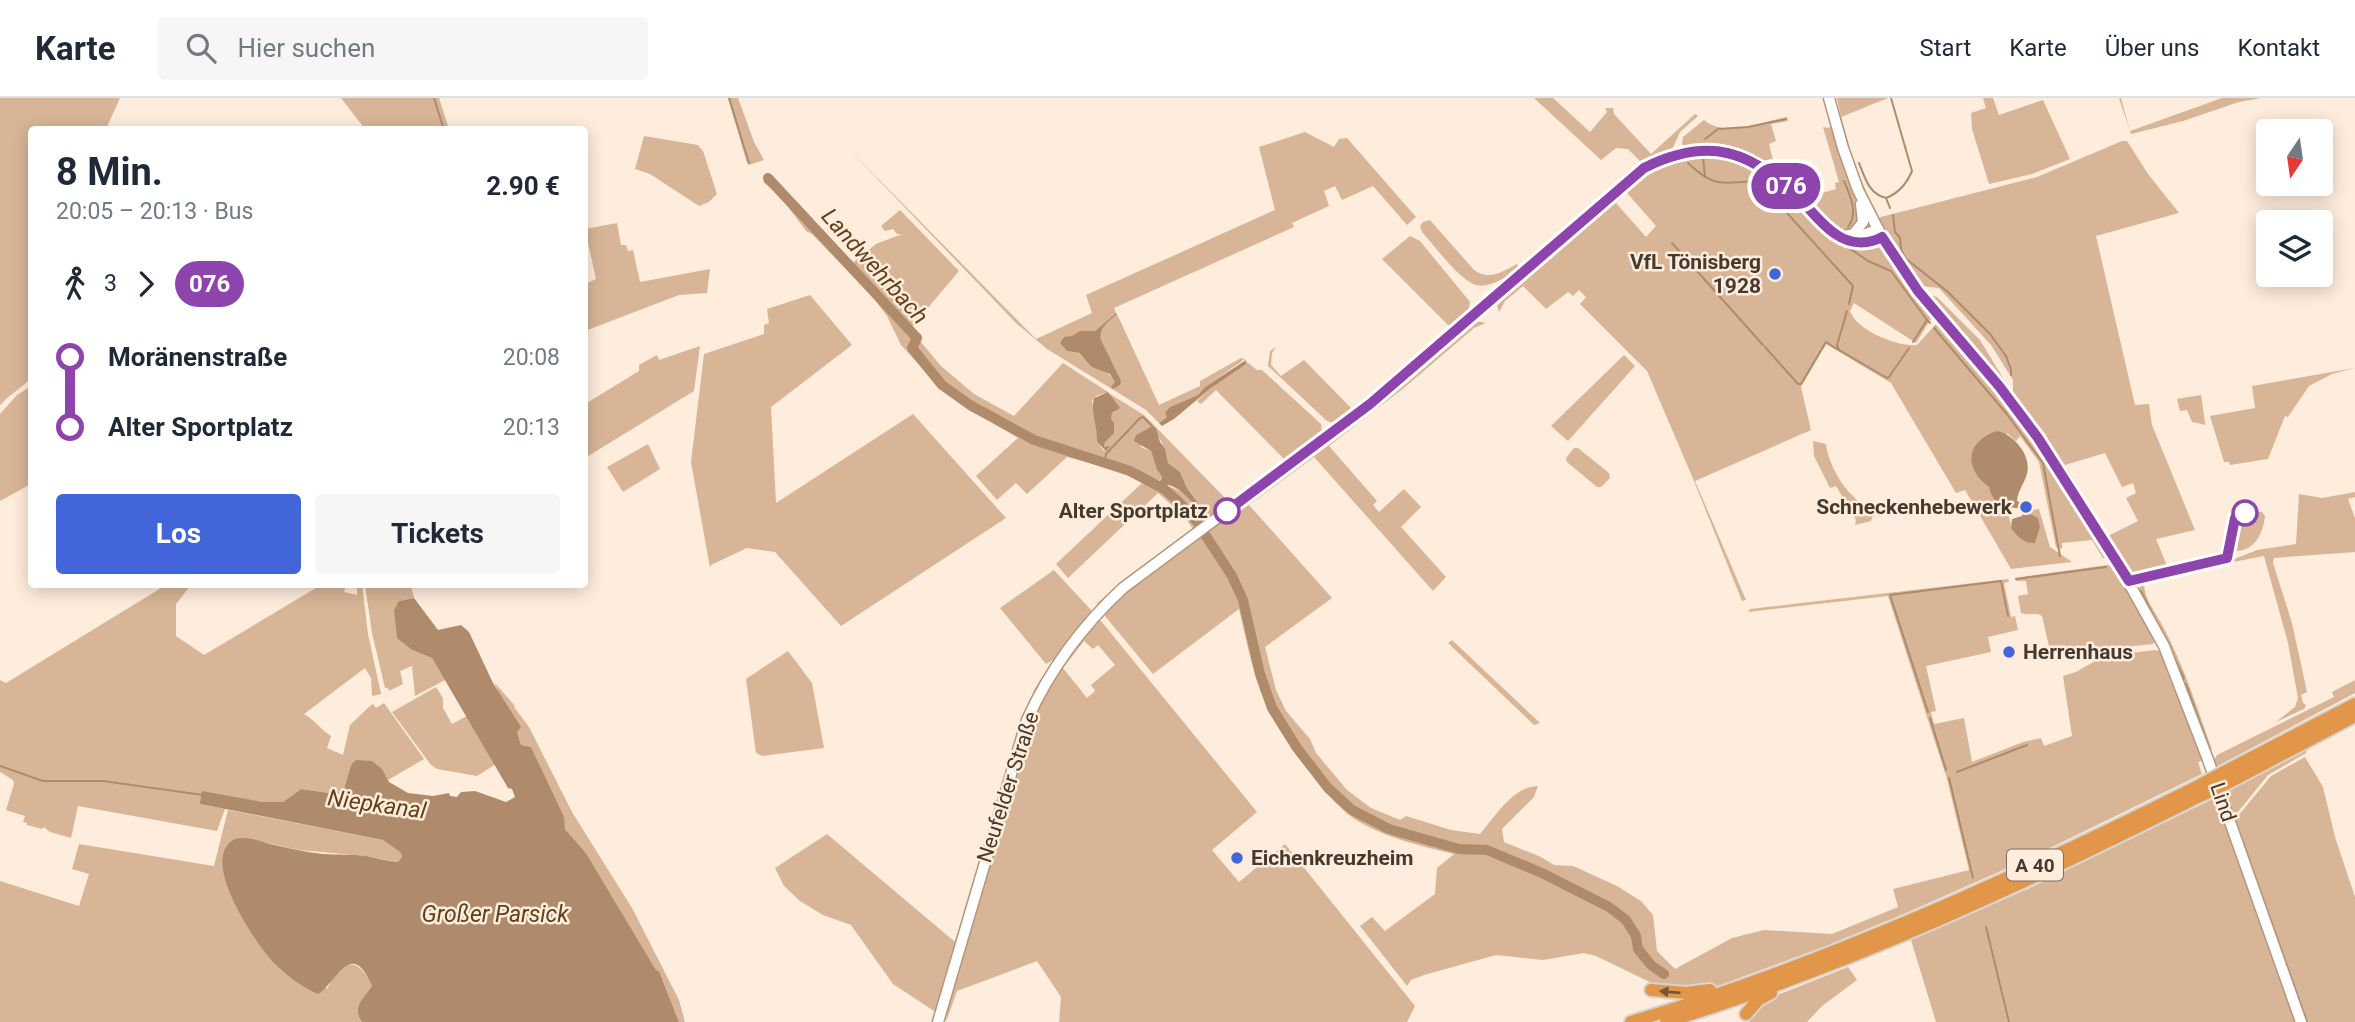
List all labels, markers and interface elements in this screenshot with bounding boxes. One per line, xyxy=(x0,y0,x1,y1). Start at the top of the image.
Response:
search box xyxy=(158,17,648,80)
text: Karte xyxy=(35,29,116,68)
icon: search xyxy=(182,29,220,67)
text: Hier suchen xyxy=(238,33,375,63)
text: Start xyxy=(1920,34,1971,62)
text: Karte xyxy=(2009,34,2067,62)
text: Über uns xyxy=(2105,34,2199,62)
text: Kontakt xyxy=(2237,34,2320,62)
north arrow xyxy=(2256,119,2333,196)
map controls xyxy=(2256,119,2333,287)
text: 8 Min. xyxy=(56,150,163,194)
line badge: 076 xyxy=(1746,163,1826,209)
text: 2.90 € xyxy=(486,171,560,201)
text: 076 xyxy=(1765,172,1807,200)
text: 20:05 – 20:13 · Bus xyxy=(56,198,253,225)
water label: Landwehrbach xyxy=(816,203,934,330)
button: layers xyxy=(2256,210,2333,287)
place label: VfL Tönisberg 1928 xyxy=(1630,250,1761,298)
icon: walk xyxy=(56,265,94,303)
icon: forward xyxy=(127,265,165,303)
marker: VfL Tönisberg 1928 xyxy=(1767,266,1783,282)
text: 3 xyxy=(104,270,117,297)
text: 076 xyxy=(189,270,230,298)
text: Moränenstraße xyxy=(108,342,287,372)
text: 20:08 xyxy=(503,344,560,371)
text: Alter Sportplatz xyxy=(108,412,293,442)
text: 20:13 xyxy=(503,414,560,441)
button: Los xyxy=(56,494,301,574)
button: Tickets xyxy=(315,494,560,574)
place label: Schneckenhebewerk xyxy=(1816,495,2013,519)
marker: Alter Sportplatz xyxy=(1214,498,1240,524)
place label: Alter Sportplatz xyxy=(1059,499,1208,523)
marker: Schneckenhebewerk xyxy=(2018,499,2034,515)
unlabelled marker xyxy=(2232,500,2258,526)
place label: Herrenhaus xyxy=(2023,640,2133,664)
marker: Herrenhaus xyxy=(2001,644,2017,660)
street label: Neufelder Straße xyxy=(972,708,1044,866)
street label: Lind xyxy=(2205,779,2241,825)
water label: Niepkanal xyxy=(326,784,428,825)
place label: Eichenkreuzheim xyxy=(1251,846,1414,870)
marker: Eichenkreuzheim xyxy=(1229,850,1245,866)
road number: A 40 xyxy=(2007,850,2063,880)
water label: Großer Parsick xyxy=(421,901,569,928)
one-way arrow xyxy=(1659,986,1681,997)

